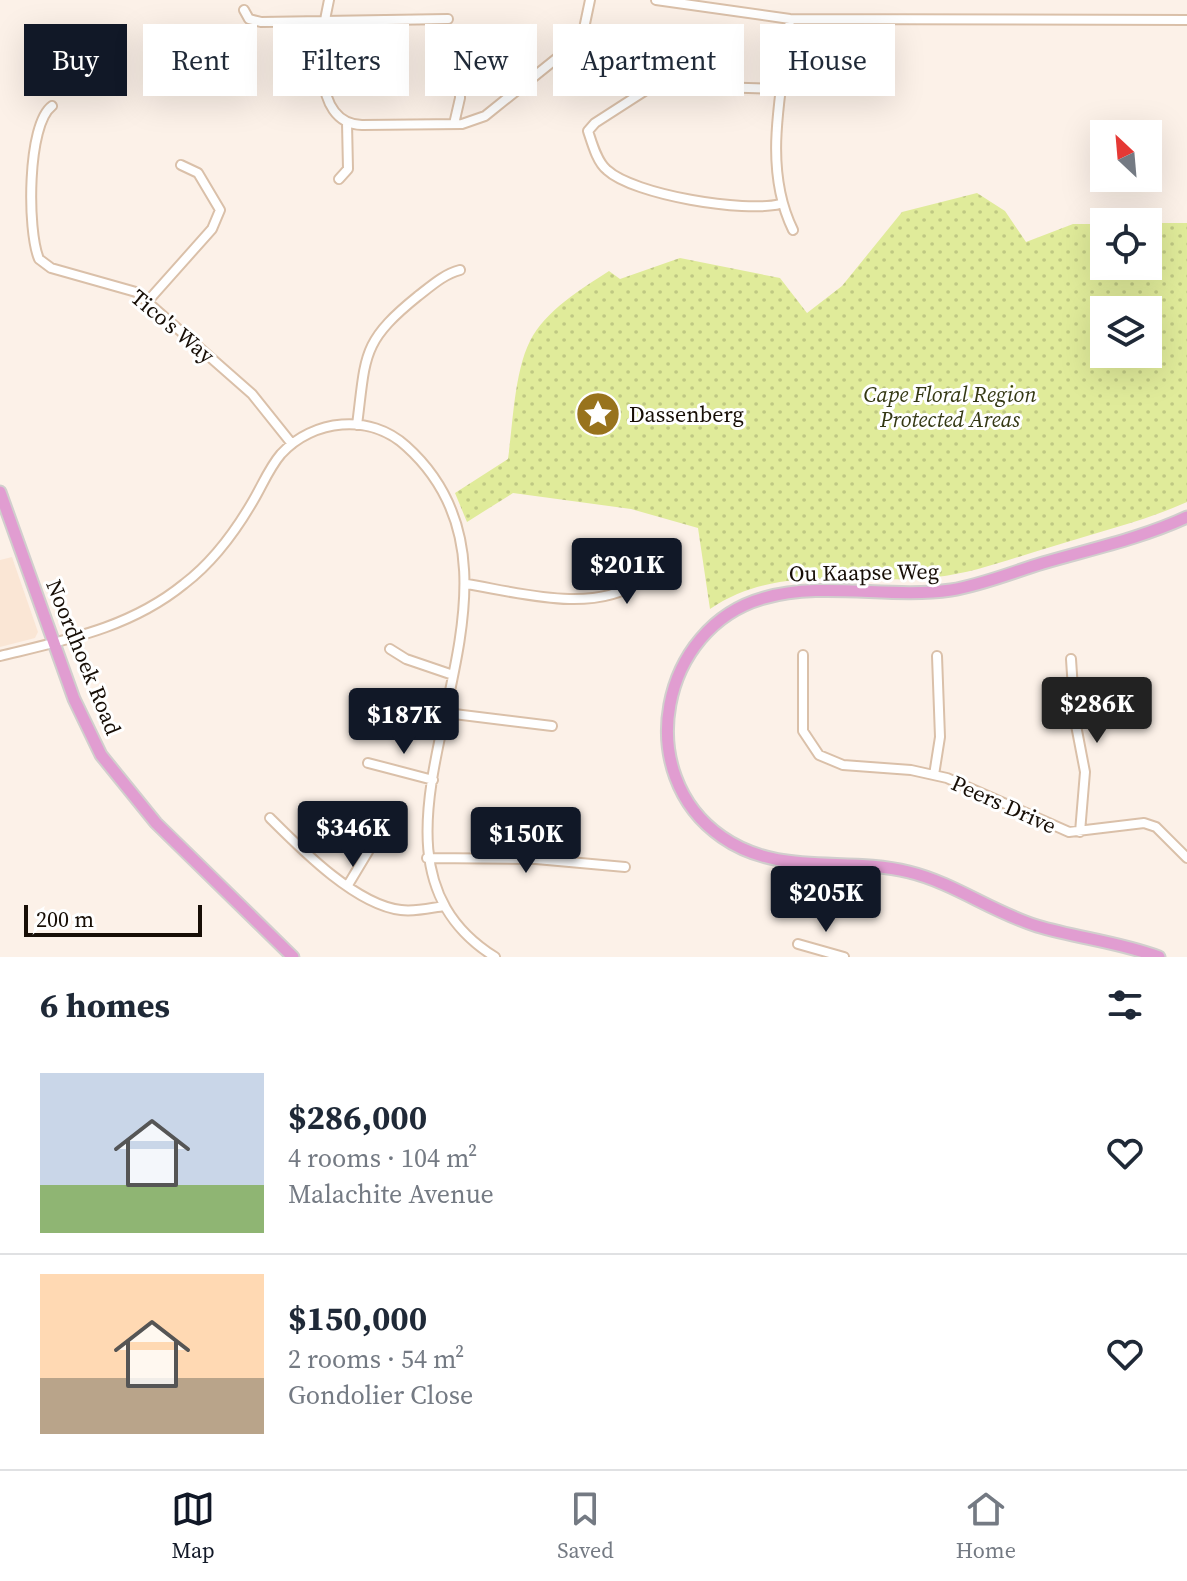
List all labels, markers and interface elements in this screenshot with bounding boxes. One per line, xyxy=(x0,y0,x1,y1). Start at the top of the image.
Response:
chip: Buy xyxy=(24,24,127,96)
chip: Rent xyxy=(143,24,257,96)
chip: Filters xyxy=(273,24,409,96)
chip: New xyxy=(425,24,537,96)
chip: Apartment xyxy=(553,24,744,96)
chip: House xyxy=(760,24,895,96)
north arrow xyxy=(1090,120,1162,192)
map controls xyxy=(1090,120,1162,368)
button: locate xyxy=(1090,208,1162,280)
street label: Tico's Way xyxy=(125,282,222,370)
button: layers xyxy=(1090,296,1162,368)
park label: Cape Floral Region Protected Areas xyxy=(863,379,1037,434)
place icon: Dassenberg xyxy=(574,390,622,438)
place label: Dassenberg xyxy=(629,399,744,429)
pin: $201K xyxy=(571,538,683,606)
text: $201K xyxy=(590,546,664,582)
street label: Ou Kaapse Weg xyxy=(789,556,939,588)
street label: Noordhoek Road xyxy=(39,575,129,740)
pin: $286K xyxy=(1041,677,1153,745)
text: $286K xyxy=(1060,685,1134,721)
pin: $187K xyxy=(348,688,460,756)
text: $187K xyxy=(367,696,441,732)
street label: Peers Drive xyxy=(947,768,1061,840)
pin: $346K xyxy=(297,801,409,869)
pin: $150K xyxy=(470,807,582,875)
text: $346K xyxy=(316,809,390,845)
text: $150K xyxy=(489,815,563,851)
pin: $205K xyxy=(770,866,882,934)
text: $205K xyxy=(789,874,863,910)
scale bar xyxy=(24,901,202,937)
text: 200 m xyxy=(36,904,94,934)
text: 6 homes xyxy=(40,982,170,1028)
icon: filters xyxy=(1103,983,1147,1027)
text: $286,000 xyxy=(288,1094,427,1140)
icon: home xyxy=(104,1105,200,1201)
icon: heart xyxy=(1103,1131,1147,1175)
text: 4 rooms · 104 m² xyxy=(288,1140,477,1176)
text: Malachite Avenue xyxy=(288,1176,494,1212)
text: $150,000 xyxy=(288,1295,427,1341)
icon: home xyxy=(104,1306,200,1402)
icon: heart xyxy=(1103,1332,1147,1376)
text: 2 rooms · 54 m² xyxy=(288,1341,464,1377)
text: Gondolier Close xyxy=(288,1377,473,1413)
tab: Map xyxy=(171,1487,215,1565)
tab: Saved xyxy=(557,1487,614,1565)
tab: Home xyxy=(956,1487,1016,1565)

